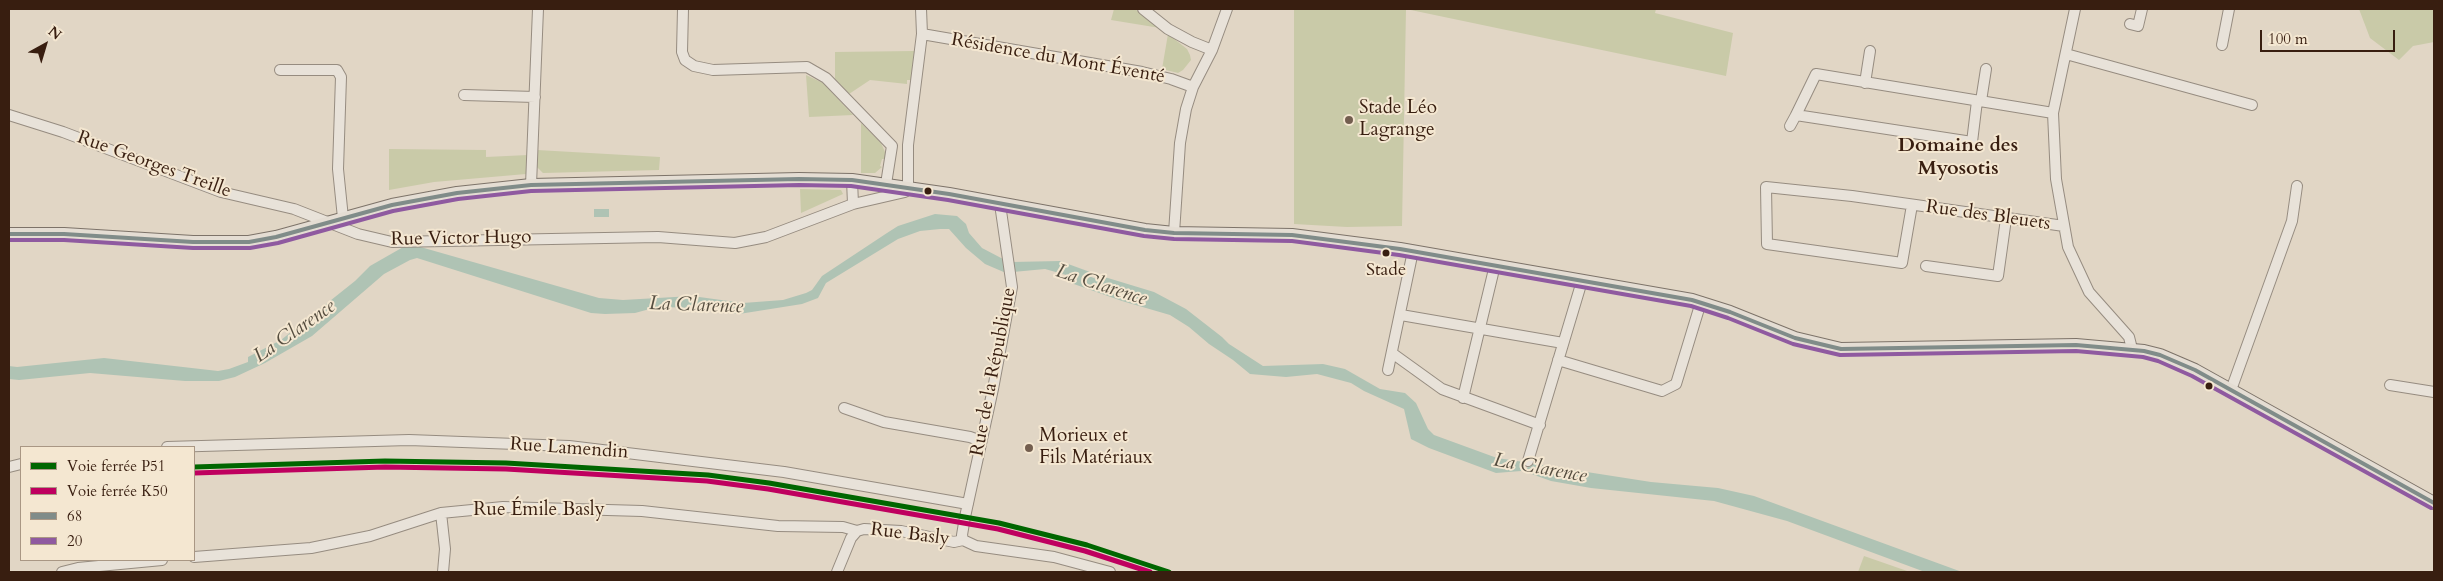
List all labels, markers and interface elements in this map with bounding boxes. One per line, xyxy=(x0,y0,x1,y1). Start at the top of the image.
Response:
north arrow xyxy=(20,20,70,70)
scale bar xyxy=(2263,20,2398,52)
text: N xyxy=(44,22,65,44)
street label: Résidence du Mont Éventé xyxy=(949,29,1167,89)
text: 100 m xyxy=(2268,29,2308,49)
place label: Stade Léo Lagrange xyxy=(1359,98,1437,142)
marker: Stade Léo Lagrange xyxy=(1343,114,1355,126)
street label: Rue Georges Treille xyxy=(74,127,234,203)
district label: Domaine des Myosotis xyxy=(1898,134,2018,181)
unlabelled marker xyxy=(923,186,933,196)
street label: Rue des Bleuets xyxy=(1924,196,2052,236)
street label: Rue Victor Hugo xyxy=(390,226,532,252)
marker: Stade xyxy=(1381,248,1391,258)
water label: La Clarence xyxy=(1052,260,1150,312)
place label: Stade xyxy=(1366,260,1406,282)
street label: Rue de la République xyxy=(966,286,1022,458)
water label: La Clarence xyxy=(648,292,744,320)
water label: La Clarence xyxy=(249,295,341,369)
unlabelled marker xyxy=(2204,381,2214,391)
place label: Morieux et Fils Matériaux xyxy=(1039,426,1153,470)
street label: Rue Lamendin xyxy=(509,433,629,465)
marker: Morieux et Fils Matériaux xyxy=(1023,442,1035,454)
legend xyxy=(20,446,195,561)
water label: La Clarence xyxy=(1491,449,1589,489)
text: Voie ferrée P51 xyxy=(67,456,165,476)
text: Voie ferrée K50 xyxy=(67,481,168,501)
street label: Rue Émile Basly xyxy=(473,500,605,522)
text: 68 xyxy=(67,506,82,526)
street label: Rue Basly xyxy=(869,519,951,551)
text: 20 xyxy=(67,531,82,551)

